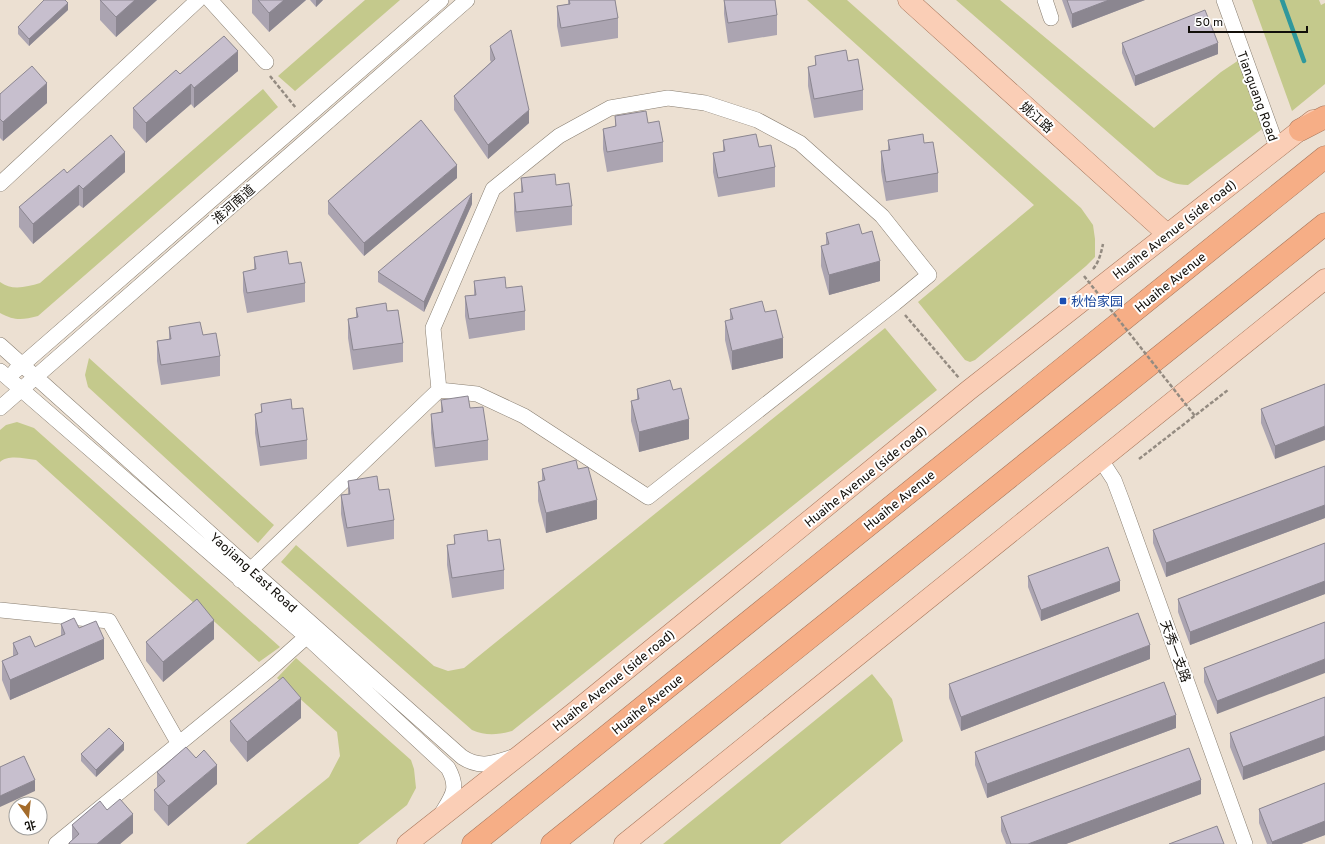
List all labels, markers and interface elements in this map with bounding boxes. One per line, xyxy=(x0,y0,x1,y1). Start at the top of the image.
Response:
scale bar xyxy=(1189,8,1307,34)
text: 50 m xyxy=(1195,15,1223,31)
street label: Tianguang Road xyxy=(1232,49,1280,144)
street label: 姚江路 xyxy=(1016,99,1056,137)
street label: Huaihe Avenue (side road) xyxy=(1109,176,1239,282)
street label: 淮河南道 xyxy=(209,182,259,229)
street label: Huaihe Avenue xyxy=(1131,248,1209,316)
place label: 秋怡家园 xyxy=(1071,294,1123,311)
marker: 秋怡家园 xyxy=(1058,296,1068,306)
street label: Huaihe Avenue (side road) xyxy=(801,422,929,530)
street label: Huaihe Avenue xyxy=(860,466,938,534)
street label: Yaojiang East Road xyxy=(206,530,300,617)
street label: 天秀一支路 xyxy=(1155,618,1193,685)
street label: Huaihe Avenue (side road) xyxy=(549,626,677,734)
street label: Huaihe Avenue xyxy=(608,670,686,738)
north arrow xyxy=(8,796,48,836)
text: 北 xyxy=(23,817,37,833)

